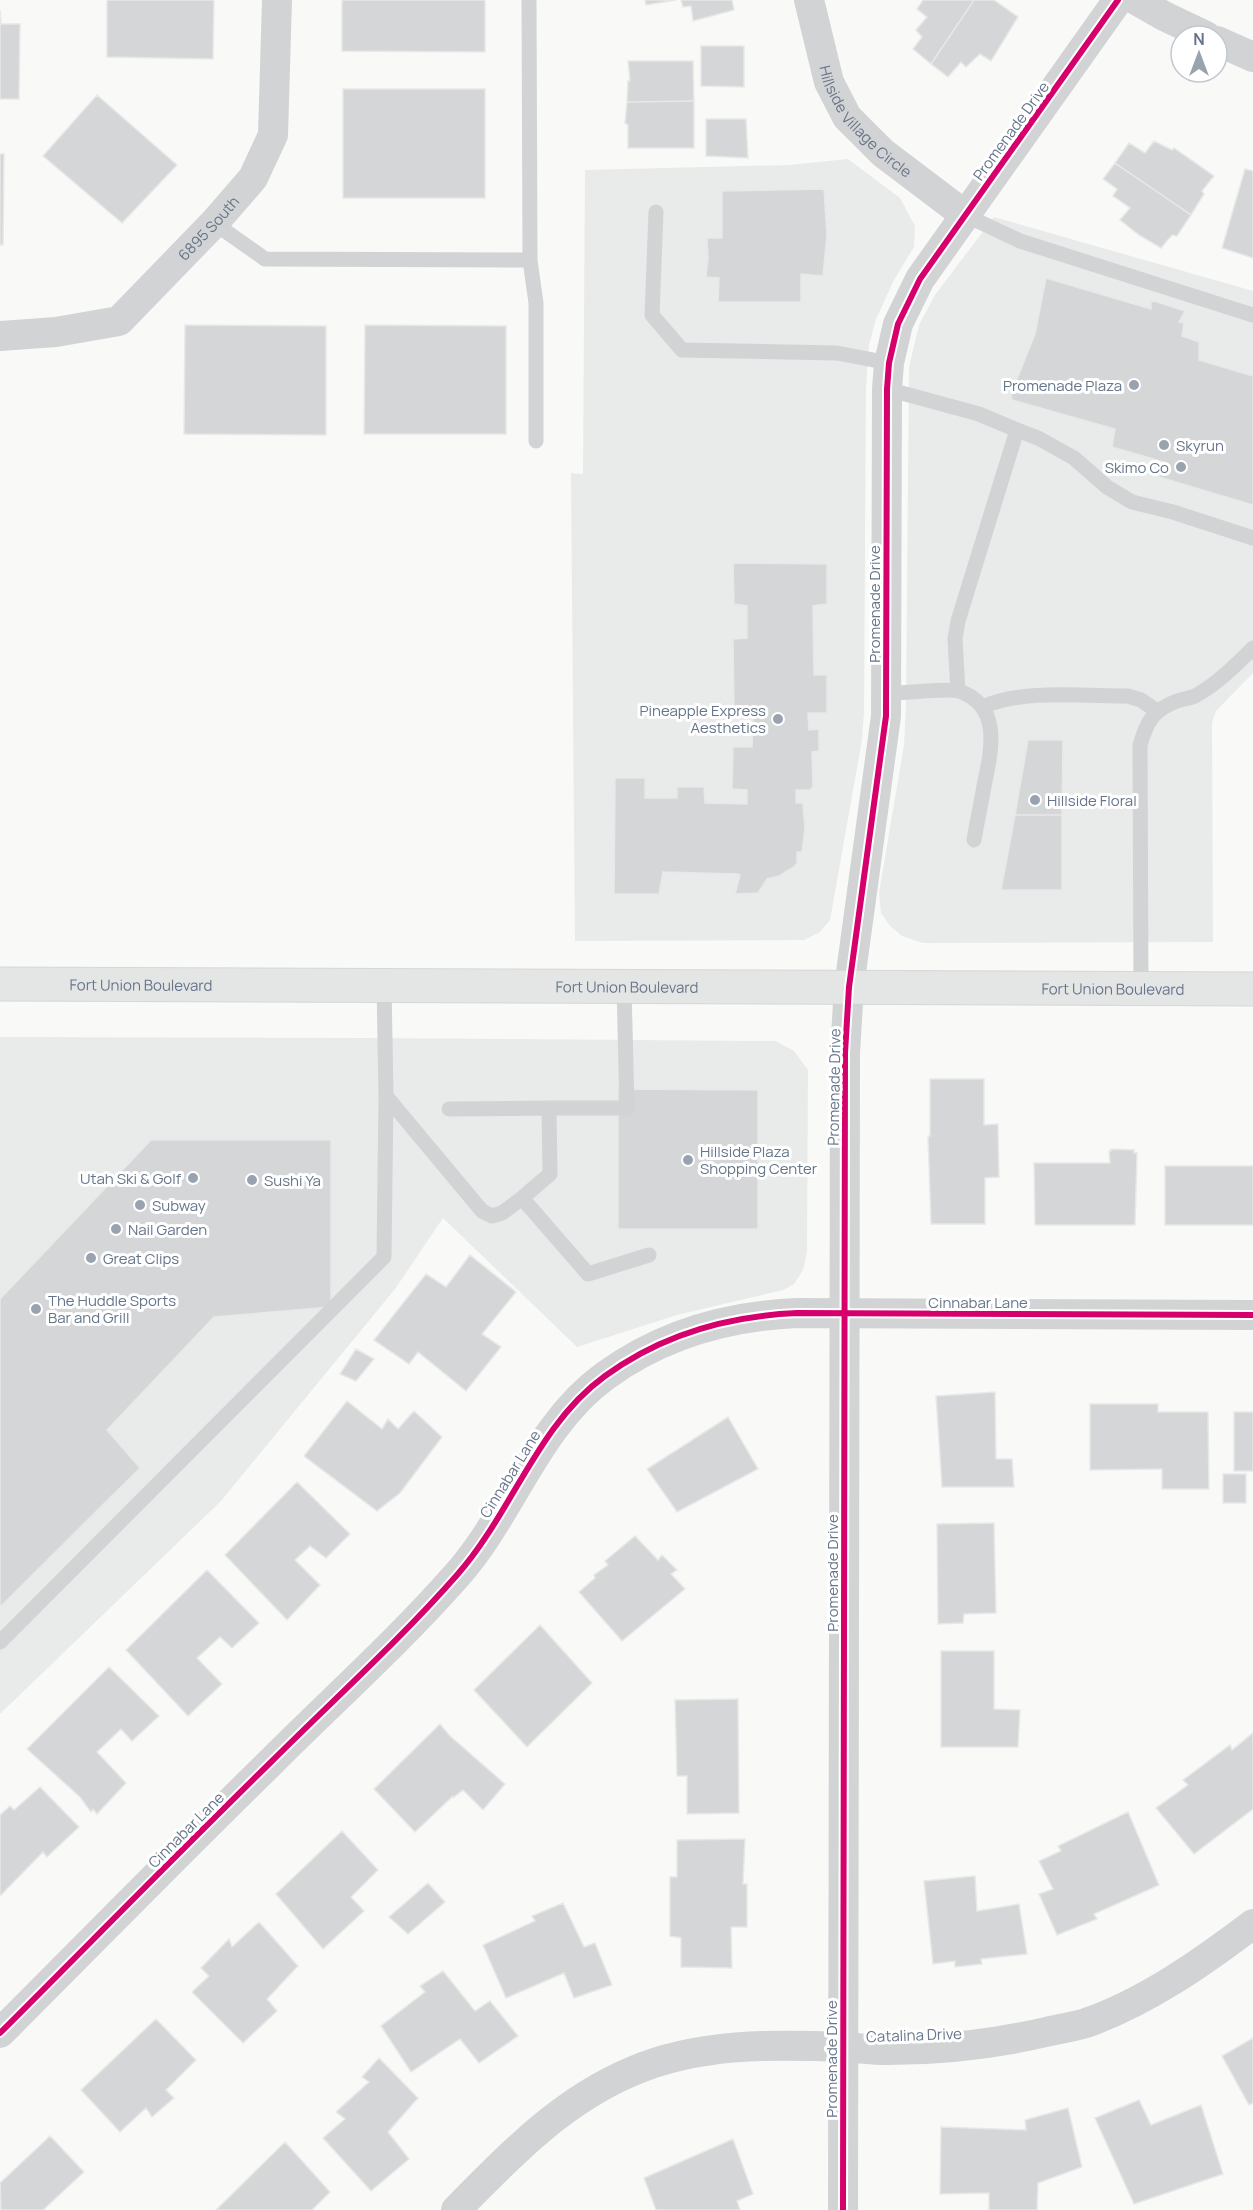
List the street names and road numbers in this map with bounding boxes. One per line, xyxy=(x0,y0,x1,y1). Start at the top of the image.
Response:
street label: Hillside Village Circle xyxy=(815,63,917,182)
street label: Promenade Drive xyxy=(968,77,1054,185)
street label: 6895 South xyxy=(173,191,244,265)
street label: Promenade Drive xyxy=(864,545,885,663)
street label: Fort Union Boulevard xyxy=(69,974,213,995)
street label: Fort Union Boulevard xyxy=(555,976,699,997)
street label: Fort Union Boulevard xyxy=(1041,978,1185,999)
street label: Promenade Drive xyxy=(822,1028,846,1146)
street label: Cinnabar Lane xyxy=(928,1292,1028,1313)
street label: Cinnabar Lane xyxy=(475,1426,545,1522)
street label: Promenade Drive xyxy=(822,1514,843,1632)
street label: Cinnabar Lane xyxy=(143,1787,229,1873)
street label: Promenade Drive xyxy=(821,2000,842,2118)
street label: Catalina Drive xyxy=(866,2023,962,2047)

